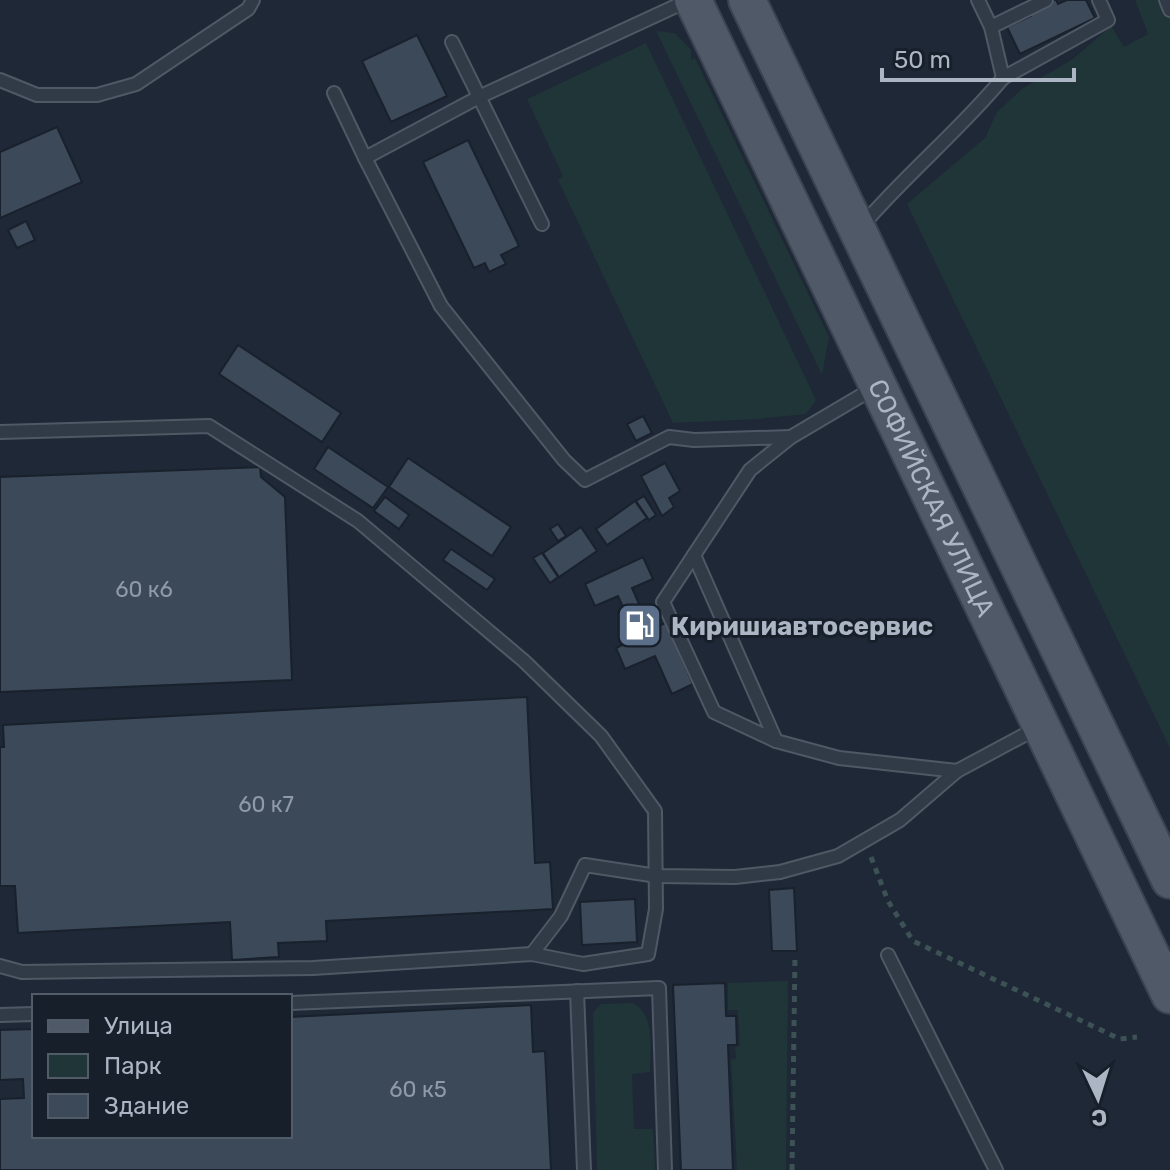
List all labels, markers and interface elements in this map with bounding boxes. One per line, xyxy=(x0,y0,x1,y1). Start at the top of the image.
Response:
scale bar xyxy=(882,32,1074,82)
text: 50 m xyxy=(894,46,951,74)
street label: СОФИЙСКАЯ УЛИЦА xyxy=(862,374,1002,621)
house number: 60 к6 xyxy=(115,576,173,603)
fuel station icon: Киришиавтосервис xyxy=(616,602,664,650)
place label: Киришиавтосервис xyxy=(671,611,933,642)
house number: 60 к7 xyxy=(238,791,294,818)
legend xyxy=(32,994,292,1138)
text: Улица xyxy=(104,1012,173,1040)
text: Парк xyxy=(104,1052,162,1080)
north arrow xyxy=(1058,1058,1138,1138)
house number: 60 к5 xyxy=(389,1076,447,1103)
text: Здание xyxy=(104,1092,189,1120)
text: С xyxy=(1091,1103,1108,1131)

